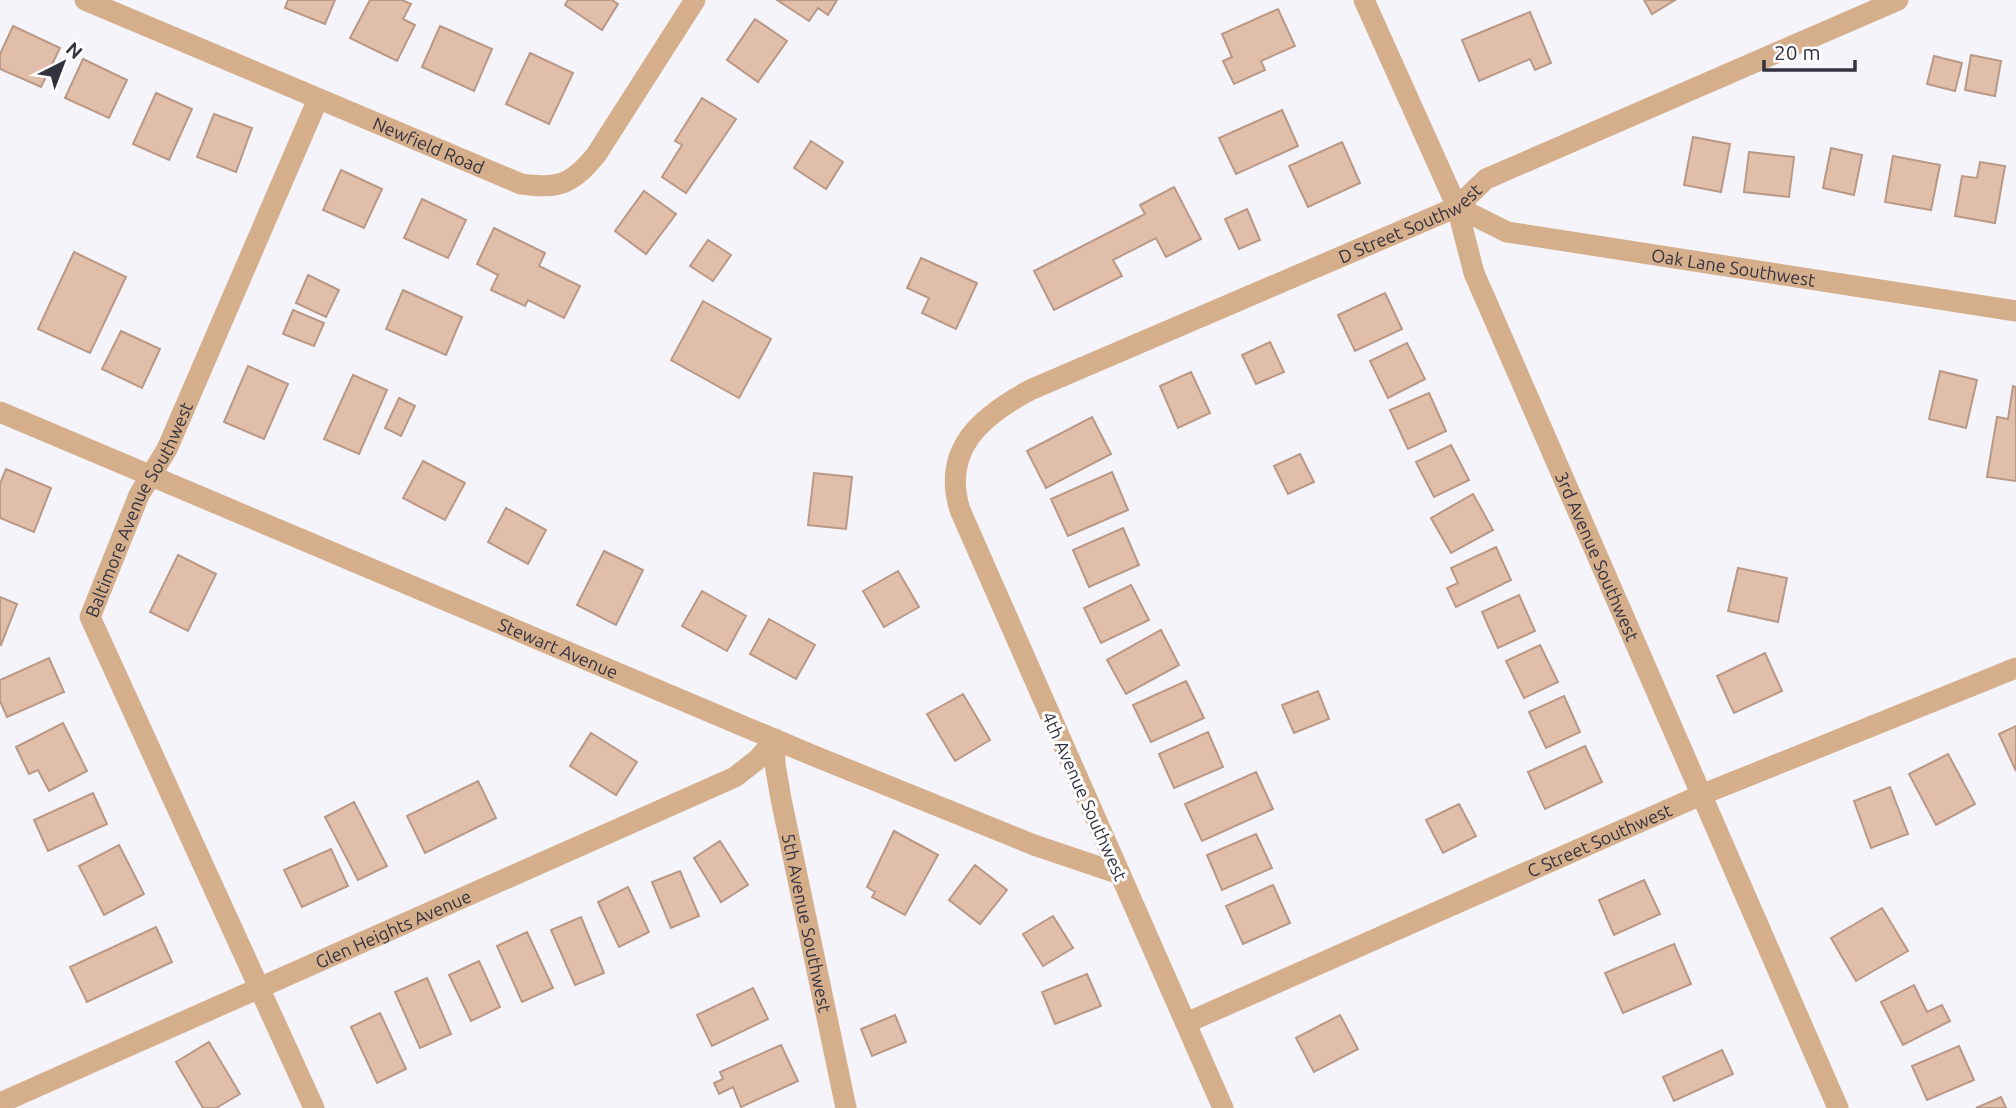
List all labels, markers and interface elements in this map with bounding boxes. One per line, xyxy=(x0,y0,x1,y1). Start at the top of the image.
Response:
north arrow xyxy=(28,28,98,98)
scale bar xyxy=(1764,28,1855,72)
text: N xyxy=(62,37,87,63)
text: 20 m xyxy=(1774,40,1821,64)
street label: Newfield Road xyxy=(370,113,487,177)
street label: D Street Southwest xyxy=(1335,179,1485,267)
street label: Oak Lane Southwest xyxy=(1650,245,1817,290)
street label: Baltimore Avenue Southwest xyxy=(81,399,196,620)
street label: 3rd Avenue Southwest xyxy=(1552,468,1643,644)
street label: Stewart Avenue xyxy=(495,614,621,682)
street label: 4th Avenue Southwest xyxy=(1039,708,1131,884)
street label: C Street Southwest xyxy=(1524,799,1675,881)
street label: 5th Avenue Southwest xyxy=(778,831,836,1014)
street label: Glen Heights Avenue xyxy=(312,885,474,972)

